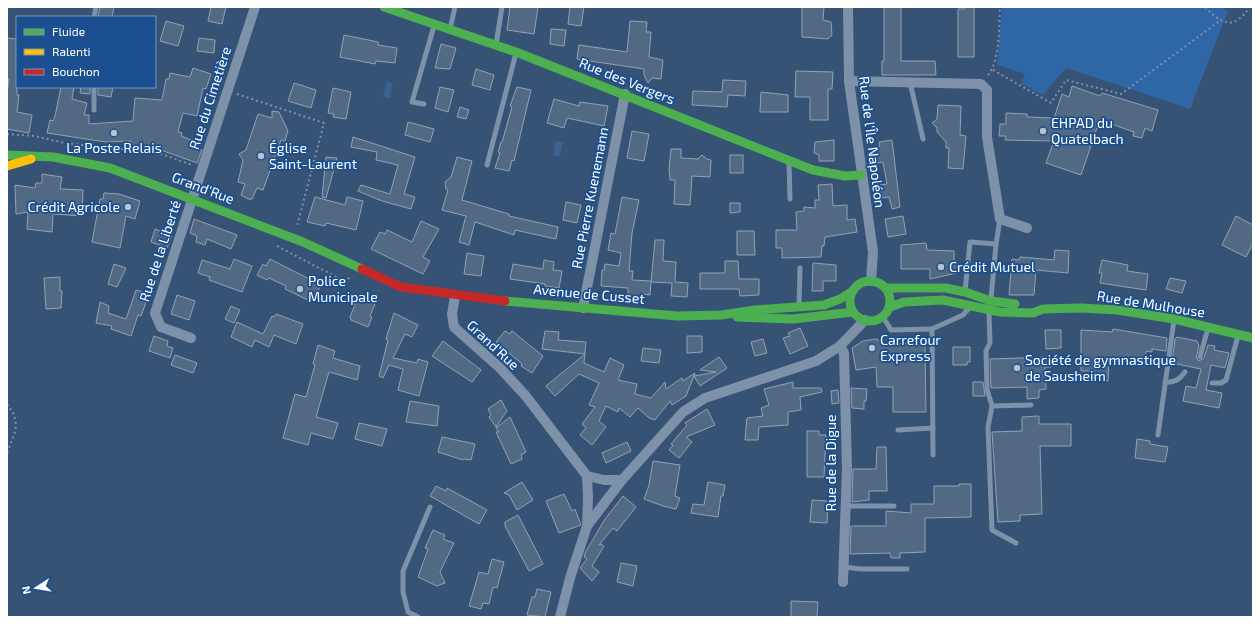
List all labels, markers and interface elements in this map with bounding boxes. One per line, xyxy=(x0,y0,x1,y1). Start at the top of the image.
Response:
legend xyxy=(16,16,156,88)
text: Fluide xyxy=(52,24,85,38)
text: Ralenti xyxy=(52,44,91,58)
street label: Rue du Cimetière xyxy=(185,44,234,151)
street label: Rue des Vergers xyxy=(577,54,678,107)
text: Bouchon xyxy=(52,64,100,78)
street label: Rue de l'Île Napoléon xyxy=(856,75,889,209)
place label: EHPAD du Quatelbach xyxy=(1051,114,1124,147)
street label: Rue Pierre Kuenemann xyxy=(567,126,612,270)
marker: EHPAD du Quatelbach xyxy=(1038,126,1048,136)
marker: La Poste Relais xyxy=(109,128,119,138)
place label: La Poste Relais xyxy=(66,139,162,156)
place label: Église Saint-Laurent xyxy=(269,139,357,172)
marker: Église Saint-Laurent xyxy=(256,151,266,161)
street label: Grand'Rue xyxy=(170,168,237,207)
place label: Crédit Agricole xyxy=(27,198,120,215)
street label: Rue de la Liberté xyxy=(135,198,184,304)
marker: Crédit Agricole xyxy=(123,202,133,212)
place label: Crédit Mutuel xyxy=(949,258,1036,275)
marker: Crédit Mutuel xyxy=(936,262,946,272)
place label: Police Municipale xyxy=(308,272,378,305)
street label: Avenue de Cusset xyxy=(533,280,645,307)
marker: Police Municipale xyxy=(295,284,305,294)
street label: Rue de Mulhouse xyxy=(1096,287,1206,320)
street label: Grand'Rue xyxy=(464,316,523,373)
place label: Carrefour Express xyxy=(880,331,941,364)
marker: Carrefour Express xyxy=(867,343,877,353)
place label: Société de gymnastique de Sausheim xyxy=(1025,351,1176,384)
marker: Société de gymnastique de Sausheim xyxy=(1012,363,1022,373)
street label: Rue de la Digue xyxy=(822,415,839,511)
north arrow xyxy=(16,568,56,608)
text: N xyxy=(19,585,33,595)

